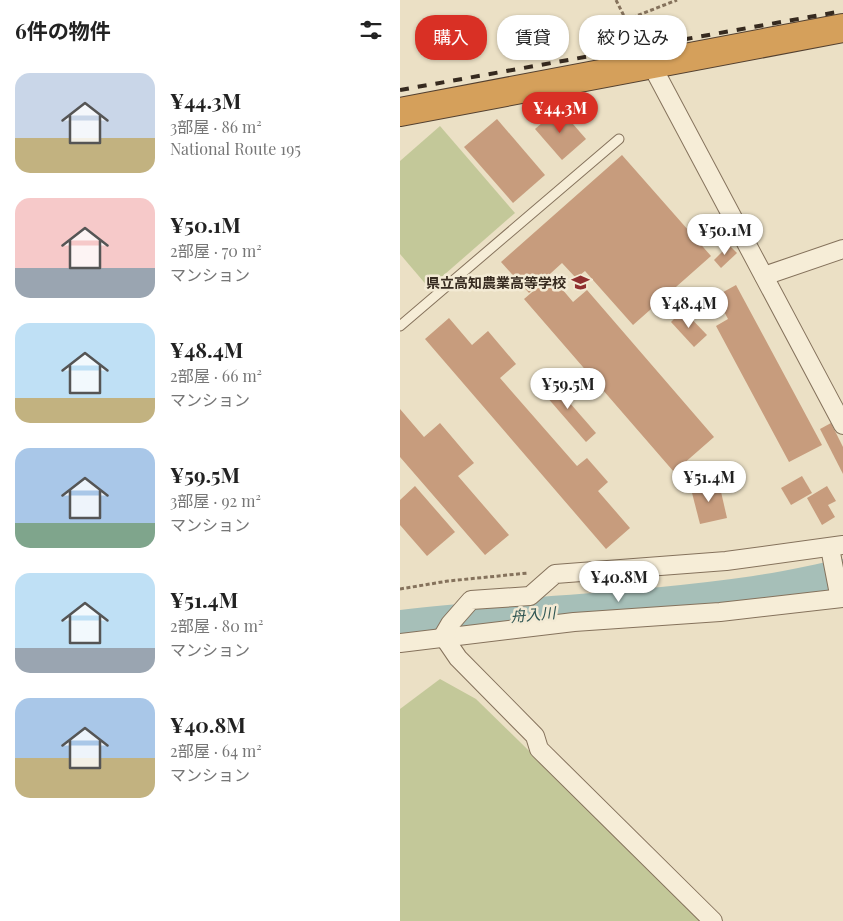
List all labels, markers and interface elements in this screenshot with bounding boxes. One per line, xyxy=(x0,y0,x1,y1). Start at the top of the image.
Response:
chip: 購入 xyxy=(415,15,487,60)
chip: 賃貸 xyxy=(497,15,569,60)
chip: 絞り込み xyxy=(579,15,687,60)
text: 6件の物件 xyxy=(15,16,111,44)
icon: filters xyxy=(357,16,385,44)
text: ¥44.3M xyxy=(170,86,241,114)
pin: ¥44.3M xyxy=(519,92,601,134)
icon: home xyxy=(55,93,115,153)
text: ¥44.3M xyxy=(533,97,587,118)
text: 3部屋 · 86 m² xyxy=(170,116,262,137)
text: National Route 195 xyxy=(170,138,301,159)
text: ¥50.1M xyxy=(170,210,241,238)
pin: ¥50.1M xyxy=(684,214,766,256)
icon: home xyxy=(55,218,115,278)
text: ¥50.1M xyxy=(698,219,752,240)
text: 2部屋 · 70 m² xyxy=(170,240,262,261)
text: マンション xyxy=(170,264,250,285)
place label: 県立高知農業高等学校 xyxy=(426,273,566,292)
school or university icon: 県立高知農業高等学校 xyxy=(570,273,590,293)
pin: ¥48.4M xyxy=(648,286,730,329)
text: ¥48.4M xyxy=(661,292,717,313)
text: ¥48.4M xyxy=(170,335,243,363)
icon: home xyxy=(55,343,115,403)
text: 2部屋 · 66 m² xyxy=(170,365,262,386)
pin: ¥59.5M xyxy=(527,368,609,410)
text: ¥59.5M xyxy=(541,373,595,394)
text: マンション xyxy=(170,389,250,410)
text: ¥59.5M xyxy=(170,460,240,488)
pin: ¥51.4M xyxy=(668,460,750,503)
text: ¥51.4M xyxy=(683,466,735,487)
icon: home xyxy=(55,468,115,528)
text: 3部屋 · 92 m² xyxy=(170,490,261,511)
text: マンション xyxy=(170,514,250,535)
pin: ¥40.8M xyxy=(578,560,660,603)
text: ¥40.8M xyxy=(590,566,648,587)
text: ¥51.4M xyxy=(170,585,238,613)
icon: home xyxy=(55,593,115,653)
water label: 舟入川 xyxy=(510,602,558,626)
text: 2部屋 · 80 m² xyxy=(170,615,263,636)
text: マンション xyxy=(170,639,250,660)
text: ¥40.8M xyxy=(170,710,246,738)
icon: home xyxy=(55,718,115,778)
text: 2部屋 · 64 m² xyxy=(170,740,262,761)
text: マンション xyxy=(170,764,250,785)

